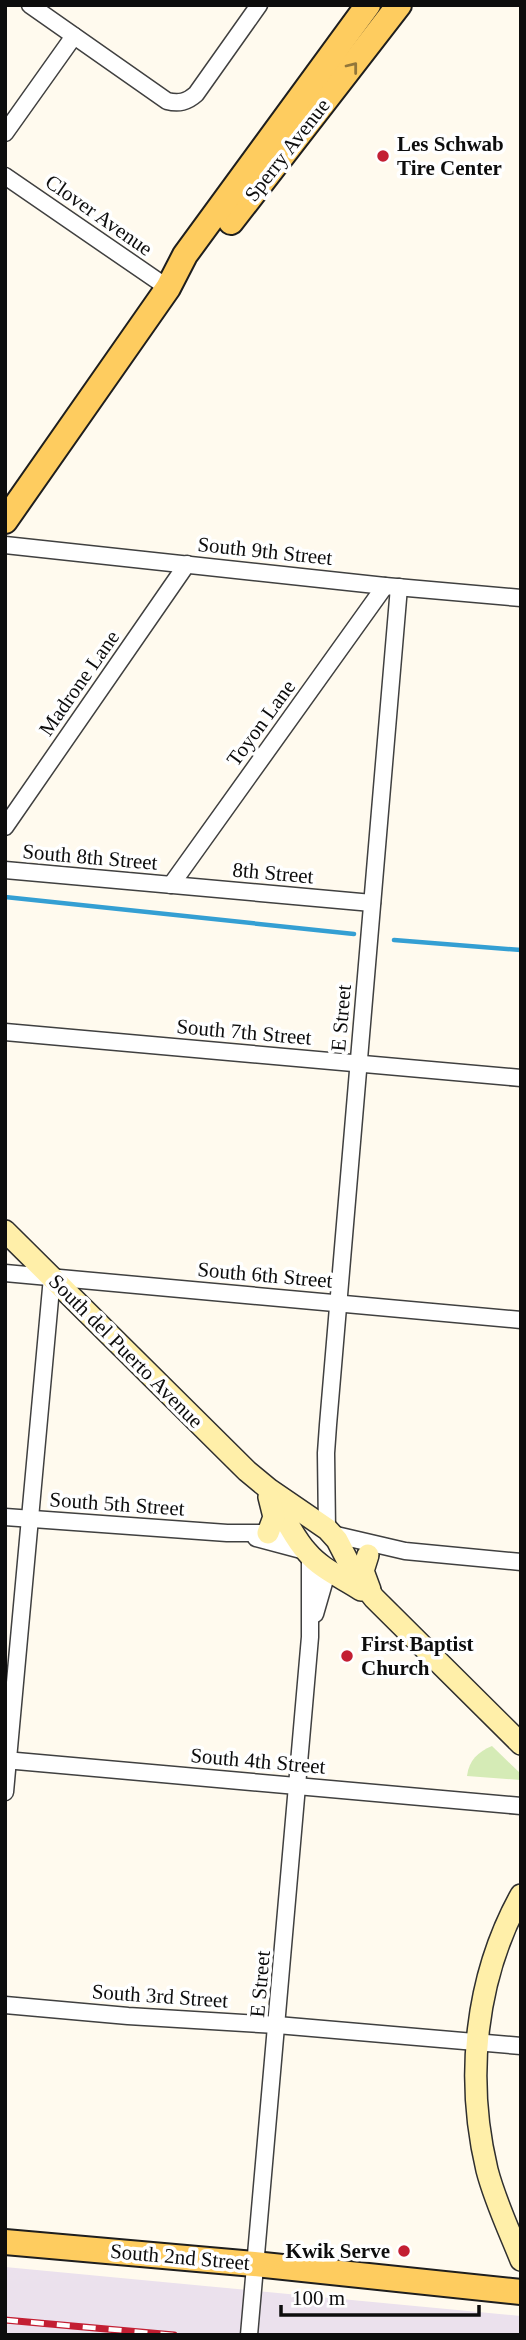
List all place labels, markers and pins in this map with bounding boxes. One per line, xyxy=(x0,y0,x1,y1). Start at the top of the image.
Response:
place label: Les Schwab Tire Center xyxy=(397,132,504,180)
marker: Les Schwab Tire Center xyxy=(375,148,391,164)
place label: First Baptist Church xyxy=(361,1632,474,1680)
marker: First Baptist Church xyxy=(339,1648,355,1664)
place label: Kwik Serve xyxy=(286,2239,390,2263)
marker: Kwik Serve xyxy=(396,2243,412,2259)

